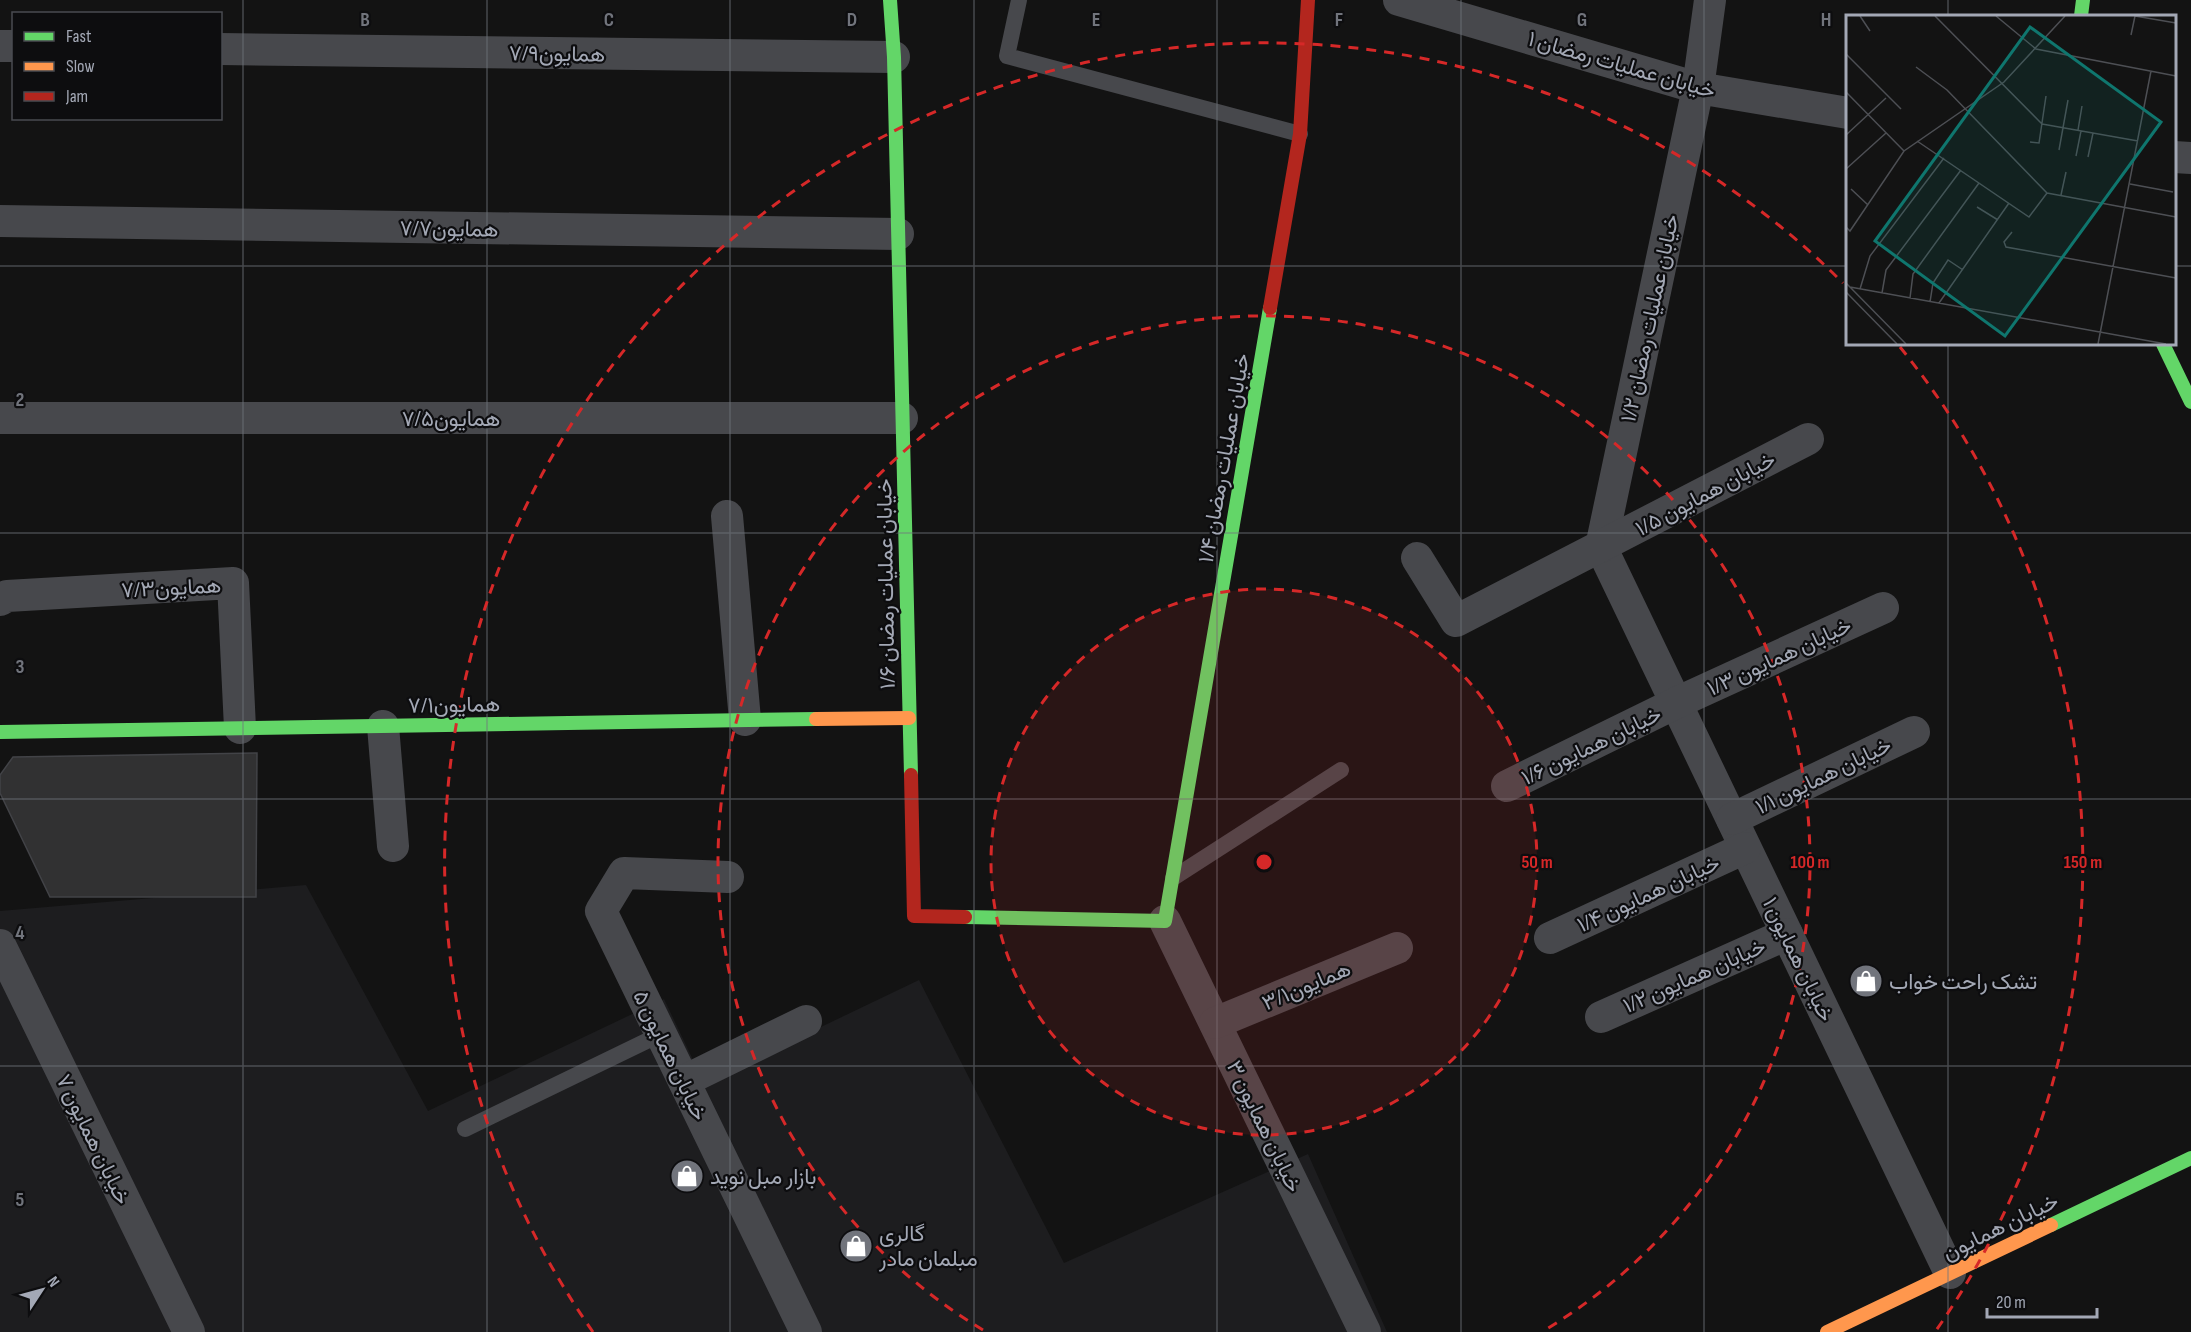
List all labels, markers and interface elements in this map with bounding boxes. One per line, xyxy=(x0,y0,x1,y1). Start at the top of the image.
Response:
text: B xyxy=(360,8,370,32)
text: C xyxy=(604,8,614,32)
text: D xyxy=(847,8,857,32)
text: E xyxy=(1092,8,1100,32)
text: F xyxy=(1335,8,1343,32)
text: G xyxy=(1577,8,1587,32)
text: H xyxy=(1821,8,1831,32)
legend xyxy=(12,12,222,120)
inset map xyxy=(1846,15,2176,345)
text: Fast xyxy=(66,26,92,47)
street label: خیابان عملیات رمضان ۱ xyxy=(1525,26,1718,105)
street label: همایون۷/۹ xyxy=(509,40,605,69)
text: Slow xyxy=(66,56,95,77)
text: Jam xyxy=(65,86,88,107)
street label: خیابان عملیات رمضان ۱/۲ xyxy=(1615,212,1686,425)
street label: همایون۷/۷ xyxy=(399,215,499,244)
street label: خیابان عملیات رمضان ۱/۴ xyxy=(1193,351,1256,565)
text: 2 xyxy=(16,388,24,412)
street label: همایون۷/۵ xyxy=(402,406,500,433)
street label: خیابان همایون ۱/۵ xyxy=(1631,446,1780,543)
street label: خیابان عملیات رمضان ۱/۶ xyxy=(871,478,902,690)
street label: همایون۷/۳ xyxy=(120,572,222,605)
street label: خیابان همایون ۱/۳ xyxy=(1703,612,1856,703)
text: 3 xyxy=(16,655,25,679)
street label: همایون۷/۱ xyxy=(408,691,500,720)
street label: خیابان همایون ۱/۶ xyxy=(1517,701,1666,792)
street label: خیابان همایون ۱/۱ xyxy=(1751,732,1896,821)
street label: خیابان همایون ۱/۴ xyxy=(1573,850,1724,939)
centre of rings xyxy=(1254,852,1274,872)
text: 50 m xyxy=(1521,852,1553,873)
text: 100 m xyxy=(1791,852,1830,873)
text: 150 m xyxy=(2064,852,2102,873)
street label: خیابان همایون ۱ xyxy=(1756,893,1839,1026)
text: 4 xyxy=(15,921,25,945)
street label: خیابان همایون ۱/۲ xyxy=(1619,933,1770,1020)
street label: همایون۳/۱ xyxy=(1258,956,1355,1017)
shop icon: تشک راحت خواب xyxy=(1848,963,1884,999)
place label: تشک راحت خواب xyxy=(1889,969,2037,996)
street label: خیابان همایون ۵ xyxy=(626,986,713,1125)
street label: خیابان همایون ۳ xyxy=(1220,1056,1307,1197)
street label: خیابان همایون ۷ xyxy=(49,1070,136,1209)
shop icon: بازار مبل نوید xyxy=(669,1158,705,1194)
place label: بازار مبل نوید xyxy=(710,1164,817,1191)
text: 5 xyxy=(16,1188,25,1212)
street label: خیابان همایون xyxy=(1938,1188,2063,1267)
place label: گالری مبلمان مادر xyxy=(878,1221,978,1273)
shop icon: گالری مبلمان مادر xyxy=(838,1228,874,1264)
north arrow xyxy=(12,1260,72,1320)
text: N xyxy=(43,1273,63,1291)
scale bar xyxy=(1987,1281,2096,1319)
text: 20 m xyxy=(1996,1292,2026,1313)

